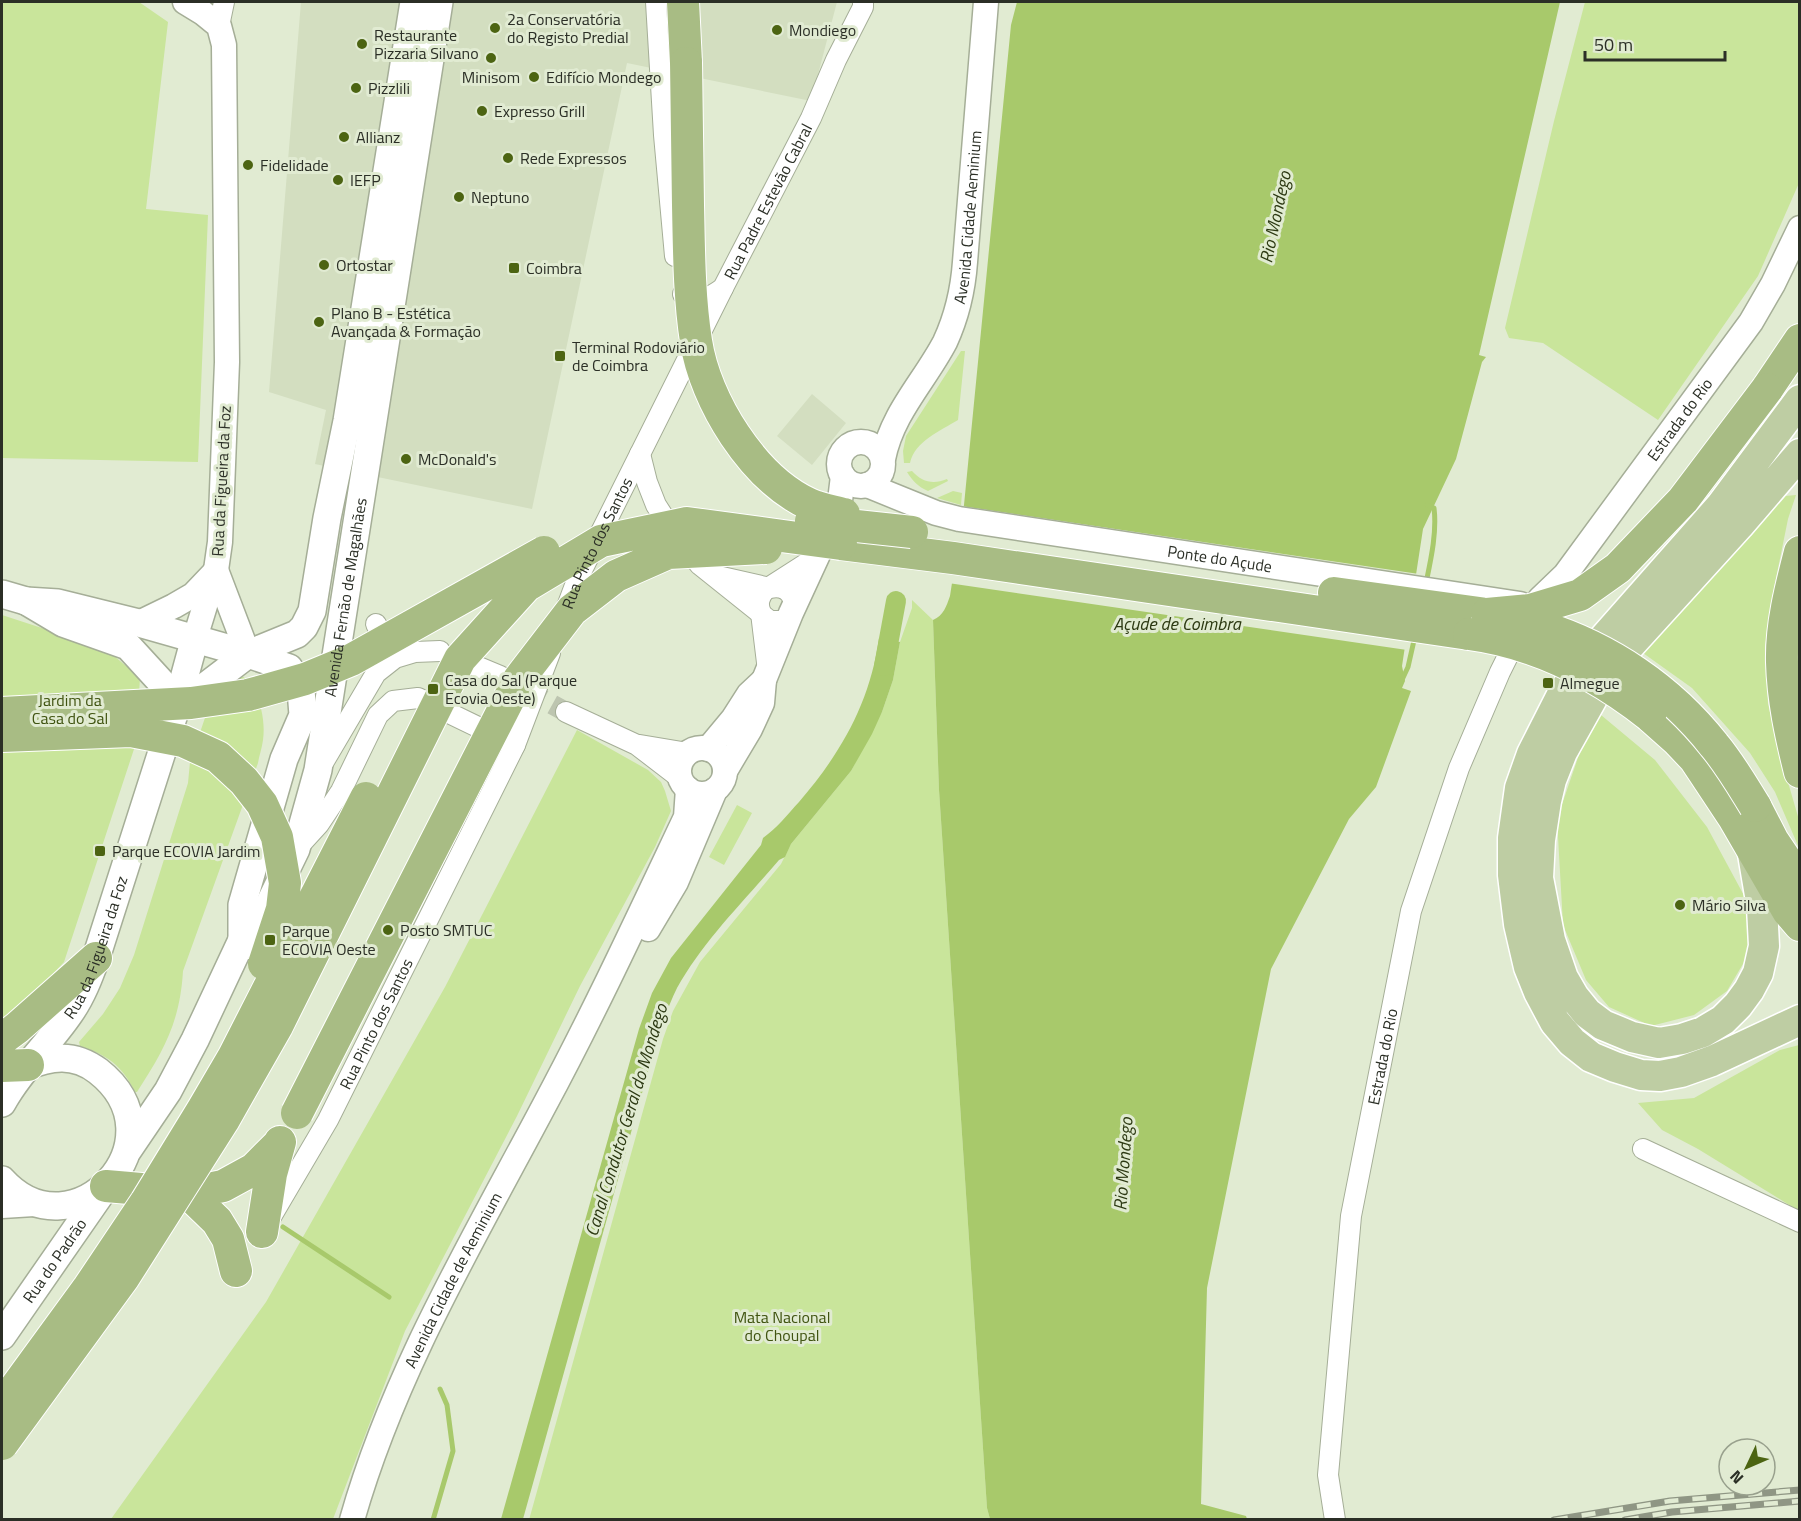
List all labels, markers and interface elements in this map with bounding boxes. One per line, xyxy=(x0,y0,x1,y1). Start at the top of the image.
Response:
place label: 2a Conservatória do Registo Predial xyxy=(507,7,629,49)
place label: Mondiego xyxy=(789,18,856,42)
marker: 2a Conservatória do Registo Predial xyxy=(488,21,502,35)
place label: Restaurante Pizzaria Silvano xyxy=(374,23,479,65)
marker: Mondiego xyxy=(770,23,784,37)
scale bar xyxy=(1585,24,1724,62)
text: 50 m xyxy=(1594,31,1633,58)
marker: Restaurante Pizzaria Silvano xyxy=(355,37,369,51)
marker: Minisom xyxy=(484,51,498,65)
place label: Minisom xyxy=(462,65,520,89)
place label: Edifício Mondego xyxy=(546,65,662,89)
marker: Edifício Mondego xyxy=(527,70,541,84)
place label: Pizzlili xyxy=(368,76,410,100)
marker: Pizzlili xyxy=(349,81,363,95)
place label: Expresso Grill xyxy=(494,99,585,123)
marker: Expresso Grill xyxy=(475,104,489,118)
street label: Rua Padre Estevão Cabral xyxy=(717,119,818,284)
place label: Allianz xyxy=(356,125,400,149)
street label: Avenida Cidade Aeminium xyxy=(947,129,988,306)
marker: Allianz xyxy=(337,130,351,144)
place label: Rede Expressos xyxy=(520,146,627,170)
marker: Rede Expressos xyxy=(501,151,515,165)
place label: Fidelidade xyxy=(260,153,329,177)
marker: Fidelidade xyxy=(241,158,255,172)
place label: IEFP xyxy=(350,168,381,192)
water label: Rio Mondego xyxy=(1252,168,1298,265)
marker: IEFP xyxy=(331,173,345,187)
place label: Neptuno xyxy=(471,185,529,209)
marker: Neptuno xyxy=(452,190,466,204)
place label: Ortostar xyxy=(336,253,393,277)
place label: Coimbra xyxy=(526,256,582,280)
marker: Ortostar xyxy=(317,258,331,272)
marker: Coimbra xyxy=(507,261,521,275)
place label: Plano B - Estética Avançada & Formação xyxy=(331,301,481,343)
marker: Plano B - Estética Avançada & Formação xyxy=(312,315,326,329)
place label: Terminal Rodoviário de Coimbra xyxy=(572,335,705,377)
marker: Terminal Rodoviário de Coimbra xyxy=(553,349,567,363)
street label: Estrada do Rio xyxy=(1641,373,1718,466)
street label: Rua da Figueira da Foz xyxy=(205,405,237,557)
place label: McDonald's xyxy=(418,447,497,471)
marker: McDonald's xyxy=(399,452,413,466)
street label: Rua Pinto dos Santos xyxy=(555,473,639,612)
street label: Avenida Fernão de Magalhães xyxy=(318,496,373,698)
street label: Ponte do Açude xyxy=(1166,539,1274,578)
water label: Açude de Coimbra xyxy=(1113,610,1242,637)
place label: Casa do Sal (Parque Ecovia Oeste) xyxy=(445,668,577,710)
place label: Almegue xyxy=(1560,671,1620,695)
marker: Almegue xyxy=(1541,676,1555,690)
marker: Casa do Sal (Parque Ecovia Oeste) xyxy=(426,682,440,696)
park label: Jardim da Casa do Sal xyxy=(32,688,108,730)
place label: Parque ECOVIA Jardim xyxy=(112,839,261,863)
marker: Parque ECOVIA Jardim xyxy=(93,844,107,858)
street label: Rua da Figueira da Foz xyxy=(58,873,134,1024)
place label: Mário Silva xyxy=(1692,893,1766,917)
marker: Mário Silva xyxy=(1673,898,1687,912)
place label: Posto SMTUC xyxy=(400,918,493,942)
place label: Parque ECOVIA Oeste xyxy=(282,919,376,961)
marker: Posto SMTUC xyxy=(381,923,395,937)
marker: Parque ECOVIA Oeste xyxy=(263,933,277,947)
street label: Rua Pinto dos Santos xyxy=(333,954,419,1093)
water label: Canal Condutor Geral do Mondego xyxy=(578,999,675,1240)
street label: Estrada do Rio xyxy=(1361,1006,1404,1107)
water label: Rio Mondego xyxy=(1106,1115,1140,1211)
street label: Avenida Cidade de Aeminium xyxy=(398,1188,508,1372)
street label: Rua do Padrão xyxy=(17,1213,92,1308)
park label: Mata Nacional do Choupal xyxy=(734,1305,830,1347)
north arrow xyxy=(1717,1437,1777,1497)
text: N xyxy=(1724,1465,1749,1490)

